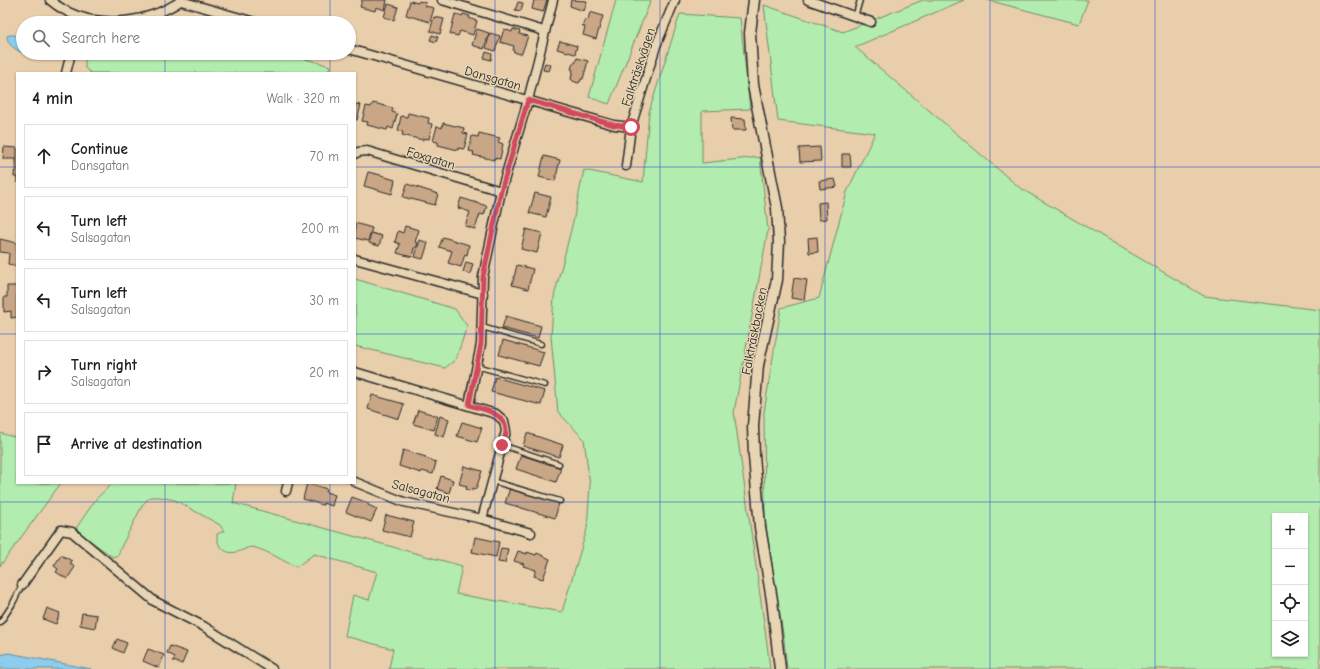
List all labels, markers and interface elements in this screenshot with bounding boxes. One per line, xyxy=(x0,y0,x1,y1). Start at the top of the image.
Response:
search box xyxy=(16,16,356,60)
street label: Falkträskvägen xyxy=(618,26,658,108)
icon: search xyxy=(30,27,52,49)
text: Search here xyxy=(62,29,140,47)
street label: Dansgatan xyxy=(463,63,523,93)
text: 4 min xyxy=(32,89,73,108)
text: Walk · 320 m xyxy=(266,91,340,106)
route start xyxy=(622,118,640,136)
text: Continue xyxy=(71,140,128,158)
street label: Foxgatan xyxy=(405,144,457,172)
icon: ahead xyxy=(33,145,55,167)
text: 70 m xyxy=(310,149,339,164)
text: Dansgatan xyxy=(71,158,129,173)
text: Turn left xyxy=(71,212,127,230)
icon: left xyxy=(33,217,55,239)
text: 200 m xyxy=(301,221,339,236)
text: Salsagatan xyxy=(71,230,131,245)
text: Turn left xyxy=(71,284,127,302)
street label: Falkträskbacken xyxy=(738,286,770,376)
icon: left xyxy=(33,289,55,311)
text: 30 m xyxy=(309,293,339,308)
text: Salsagatan xyxy=(71,302,131,317)
text: Turn right xyxy=(71,356,137,374)
icon: right xyxy=(33,361,55,383)
text: 20 m xyxy=(309,365,339,380)
text: Salsagatan xyxy=(71,374,131,389)
icon: arrive xyxy=(33,433,55,455)
text: Arrive at destination xyxy=(71,435,202,453)
route end xyxy=(493,436,511,454)
street label: Salsagatan xyxy=(390,476,452,506)
map controls xyxy=(1272,513,1308,657)
button: + xyxy=(1272,513,1308,549)
button: − xyxy=(1272,549,1308,585)
button: locate xyxy=(1272,585,1308,621)
button: layers xyxy=(1272,621,1308,657)

